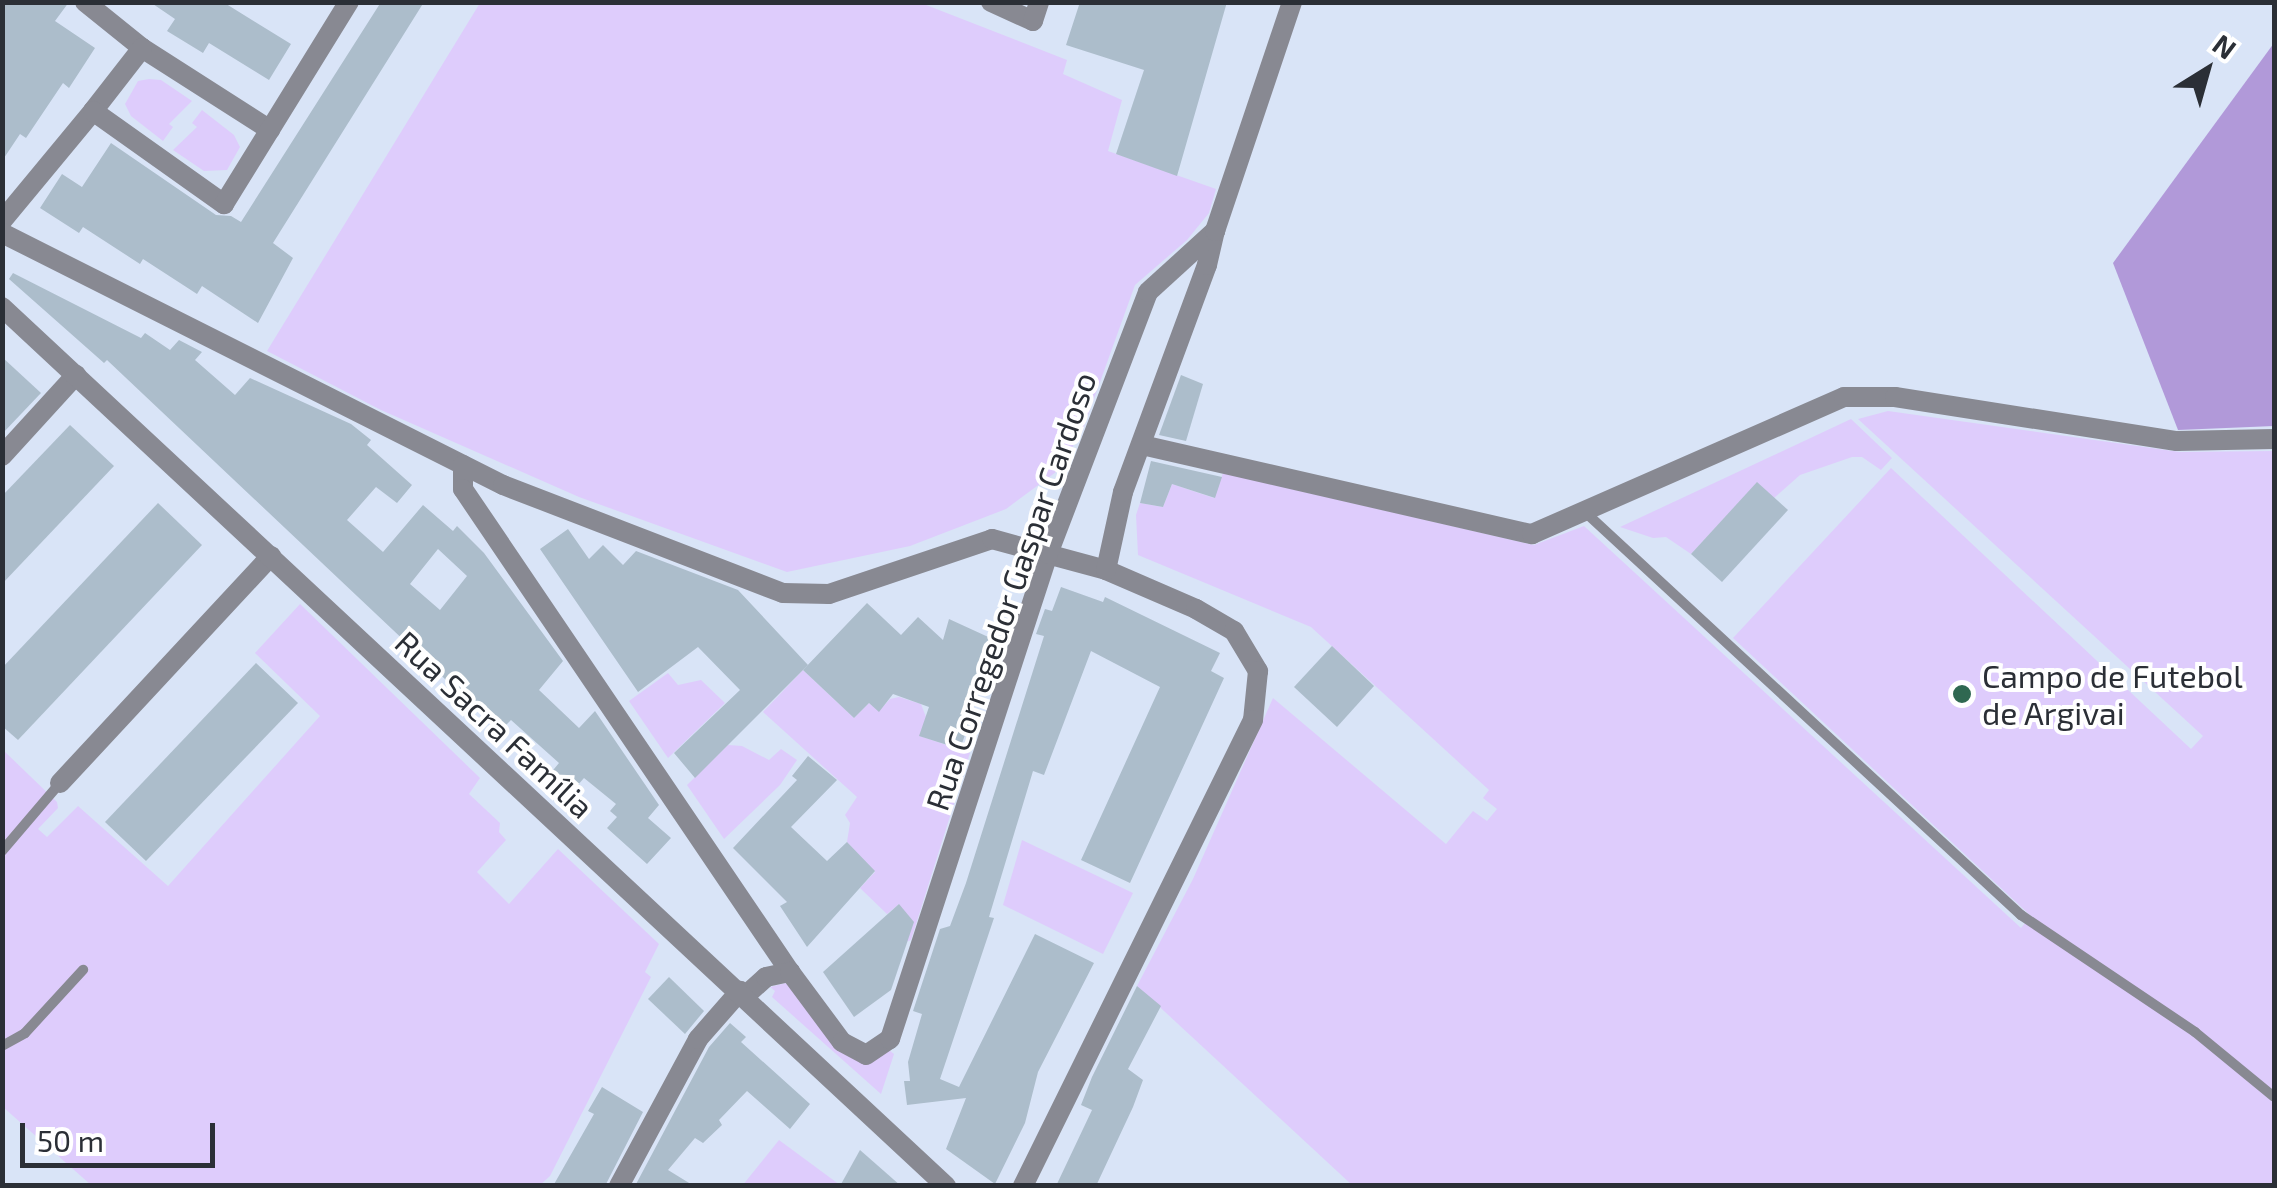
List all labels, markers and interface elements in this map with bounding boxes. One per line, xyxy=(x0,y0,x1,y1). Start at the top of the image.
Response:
north arrow xyxy=(2157,20,2257,120)
text: N xyxy=(2207,26,2243,66)
street label: Rua Corregedor Gaspar Cardoso xyxy=(917,366,1103,816)
street label: Rua Sacra Família xyxy=(388,622,602,826)
place label: Campo de Futebol de Argivai xyxy=(1982,657,2243,732)
marker: Campo de Futebol de Argivai xyxy=(1951,683,1973,705)
scale bar xyxy=(25,1103,220,1165)
text: 50 m xyxy=(37,1122,104,1158)

